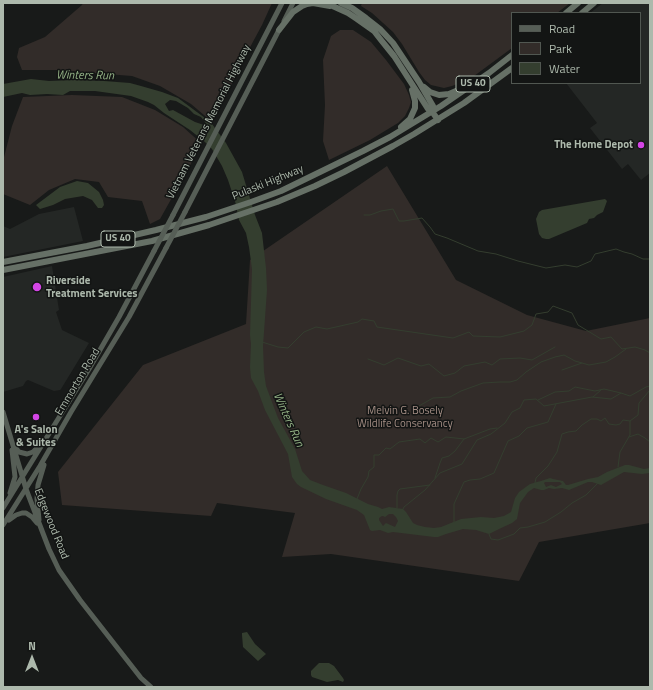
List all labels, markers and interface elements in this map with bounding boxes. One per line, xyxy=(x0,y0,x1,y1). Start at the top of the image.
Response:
legend xyxy=(511,12,641,84)
text: Road xyxy=(549,19,575,38)
text: Park xyxy=(549,39,572,58)
street label: Vietnam Veterans Memorial Highway xyxy=(164,42,254,202)
text: Water xyxy=(549,59,580,78)
water label: Winters Run xyxy=(56,68,114,84)
road number: US 40 xyxy=(456,76,490,92)
place label: The Home Depot xyxy=(554,138,633,152)
marker: The Home Depot xyxy=(636,140,646,150)
street label: Pulaski Highway xyxy=(230,163,306,203)
road number: US 40 xyxy=(101,231,135,247)
place label: Riverside Treatment Services xyxy=(46,274,138,300)
marker: Riverside Treatment Services xyxy=(31,281,43,293)
street label: Emmorton Road xyxy=(53,346,103,418)
water label: Winters Run xyxy=(270,391,306,449)
park label: Melvin G. Bosely Wildlife Conservancy xyxy=(357,404,453,430)
marker: A's Salon & Suites xyxy=(31,412,41,422)
place label: A's Salon & Suites xyxy=(14,423,58,449)
street label: Edgewood Road xyxy=(31,487,71,561)
north arrow xyxy=(12,638,52,678)
text: N xyxy=(28,638,36,654)

